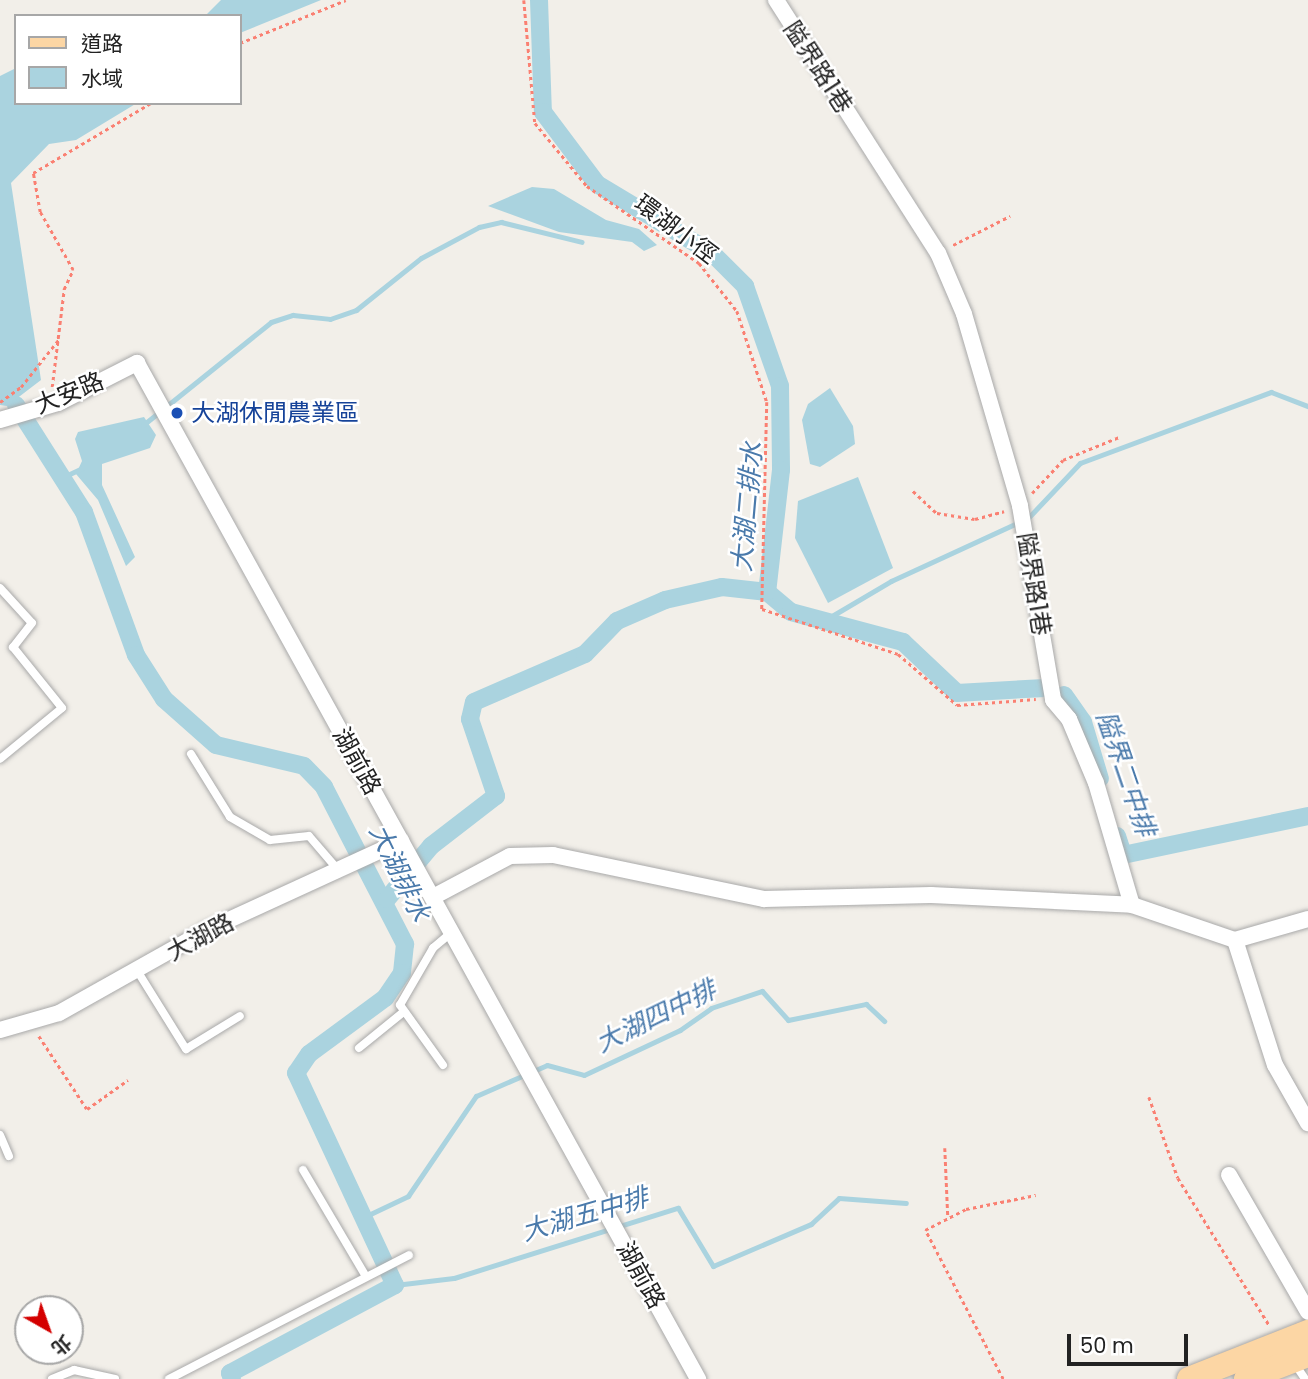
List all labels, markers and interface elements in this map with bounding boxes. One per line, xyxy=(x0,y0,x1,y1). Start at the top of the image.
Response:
legend xyxy=(14,14,242,105)
street label: 隘界路1巷 xyxy=(778,16,858,118)
text: 道路 xyxy=(81,29,123,58)
text: 水域 xyxy=(81,64,123,93)
street label: 環湖小徑 xyxy=(629,189,723,269)
street label: 大安路 xyxy=(30,366,108,420)
place label: 大湖休閒農業區 xyxy=(191,399,359,427)
marker: 大湖休閒農業區 xyxy=(169,405,185,421)
water label: 大湖二排水 xyxy=(727,441,769,573)
street label: 隘界路1巷 xyxy=(1012,531,1056,637)
water label: 隘界二中排 xyxy=(1089,707,1161,841)
street label: 湖前路 xyxy=(327,723,387,799)
water label: 大湖排水 xyxy=(362,819,436,927)
street label: 大湖路 xyxy=(161,907,239,967)
water label: 大湖四中排 xyxy=(591,974,721,1060)
water label: 大湖五中排 xyxy=(518,1182,652,1248)
street label: 湖前路 xyxy=(611,1237,671,1313)
north arrow xyxy=(14,1295,84,1365)
scale bar xyxy=(1070,1320,1191,1364)
text: 北 xyxy=(46,1328,78,1361)
text: 50 m xyxy=(1080,1331,1134,1360)

